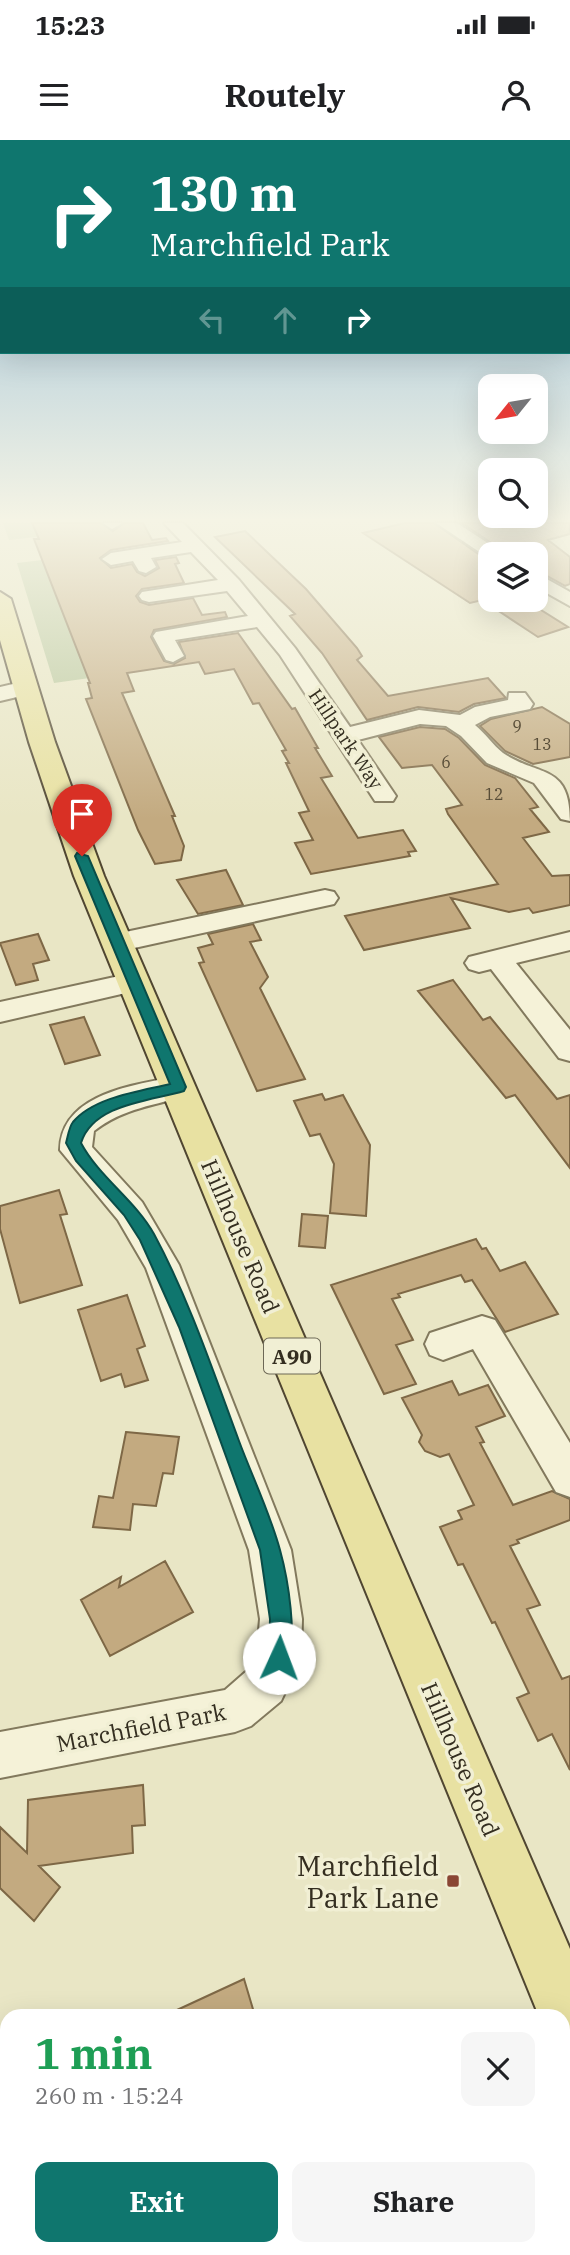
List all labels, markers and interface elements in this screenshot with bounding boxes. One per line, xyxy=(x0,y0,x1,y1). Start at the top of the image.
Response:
text: 15:23 xyxy=(35,8,105,42)
text: Routely xyxy=(225,74,345,116)
icon: menu xyxy=(35,76,73,114)
icon: person xyxy=(497,76,535,114)
text: 130 m xyxy=(150,161,297,224)
icon: right xyxy=(35,168,126,259)
text: Marchfield Park xyxy=(150,223,390,265)
icon: left xyxy=(193,301,231,339)
icon: ahead xyxy=(266,301,304,339)
icon: right xyxy=(339,301,377,339)
north arrow xyxy=(478,374,548,444)
map controls xyxy=(478,374,548,612)
button: search xyxy=(478,458,548,528)
button: layers xyxy=(478,542,548,612)
street label: Hillpark Way xyxy=(304,684,389,795)
house number: 9 xyxy=(512,716,522,736)
house number: 13 xyxy=(532,734,552,754)
house number: 6 xyxy=(441,752,451,772)
pin xyxy=(52,784,112,856)
house number: 12 xyxy=(484,784,504,804)
icon: arrive xyxy=(63,795,101,833)
street label: Hillhouse Road xyxy=(195,1154,287,1318)
road number: A90 xyxy=(264,1338,320,1374)
position arrow xyxy=(242,1621,316,1695)
street label: Hillhouse Road xyxy=(415,1677,507,1841)
street label: Marchfield Park xyxy=(54,1696,229,1758)
place label: Marchfield Park Lane xyxy=(297,1847,439,1916)
marker: Marchfield Park Lane xyxy=(445,1873,461,1889)
text: 1 min xyxy=(35,2026,153,2081)
button: close xyxy=(461,2032,535,2106)
text: 260 m · 15:24 xyxy=(35,2080,184,2110)
button: Exit xyxy=(35,2162,278,2242)
button: Share xyxy=(292,2162,535,2242)

